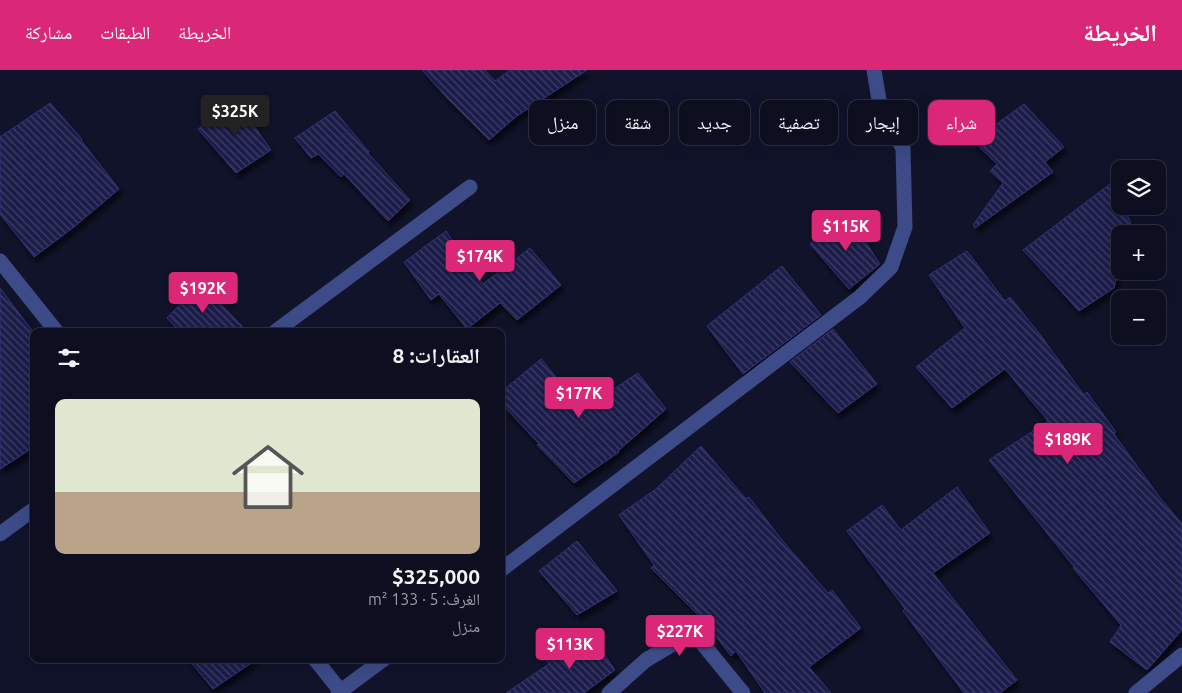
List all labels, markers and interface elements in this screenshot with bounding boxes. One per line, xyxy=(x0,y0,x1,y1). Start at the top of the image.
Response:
text: الخريطة xyxy=(1083,19,1157,46)
text: مشاركة xyxy=(25,22,72,42)
text: الطبقات xyxy=(100,22,150,42)
text: الخريطة xyxy=(178,22,231,42)
pin: $325K xyxy=(200,94,270,137)
chip: منزل xyxy=(529,100,596,145)
chip: شقة xyxy=(606,100,669,145)
chip: جديد xyxy=(679,100,750,145)
chip: تصفية xyxy=(760,100,838,145)
chip: إيجار xyxy=(848,100,918,145)
chip: شراء xyxy=(928,100,995,145)
text: $325K xyxy=(212,102,258,120)
map controls xyxy=(1111,160,1166,345)
button: layers xyxy=(1111,160,1166,215)
pin: $115K xyxy=(811,210,881,252)
text: $115K xyxy=(823,217,869,235)
button: + xyxy=(1111,225,1166,280)
pin: $174K xyxy=(445,240,515,282)
text: $174K xyxy=(457,247,503,265)
pin: $192K xyxy=(168,272,238,314)
text: $192K xyxy=(180,279,226,297)
button: − xyxy=(1111,290,1166,345)
text: العقارات: 8 xyxy=(393,343,480,367)
icon: filters xyxy=(55,344,83,372)
pin: $177K xyxy=(544,376,614,419)
text: $177K xyxy=(556,384,602,402)
pin: $189K xyxy=(1033,422,1103,465)
text: $189K xyxy=(1045,430,1091,448)
icon: home xyxy=(223,432,313,522)
text: $325,000 xyxy=(392,564,480,588)
text: الغرف: 5 · 133 m² xyxy=(368,590,480,608)
pin: $227K xyxy=(645,614,715,657)
text: منزل xyxy=(452,617,480,635)
text: $227K xyxy=(657,622,703,640)
pin: $113K xyxy=(535,628,605,670)
text: $113K xyxy=(547,635,593,653)

